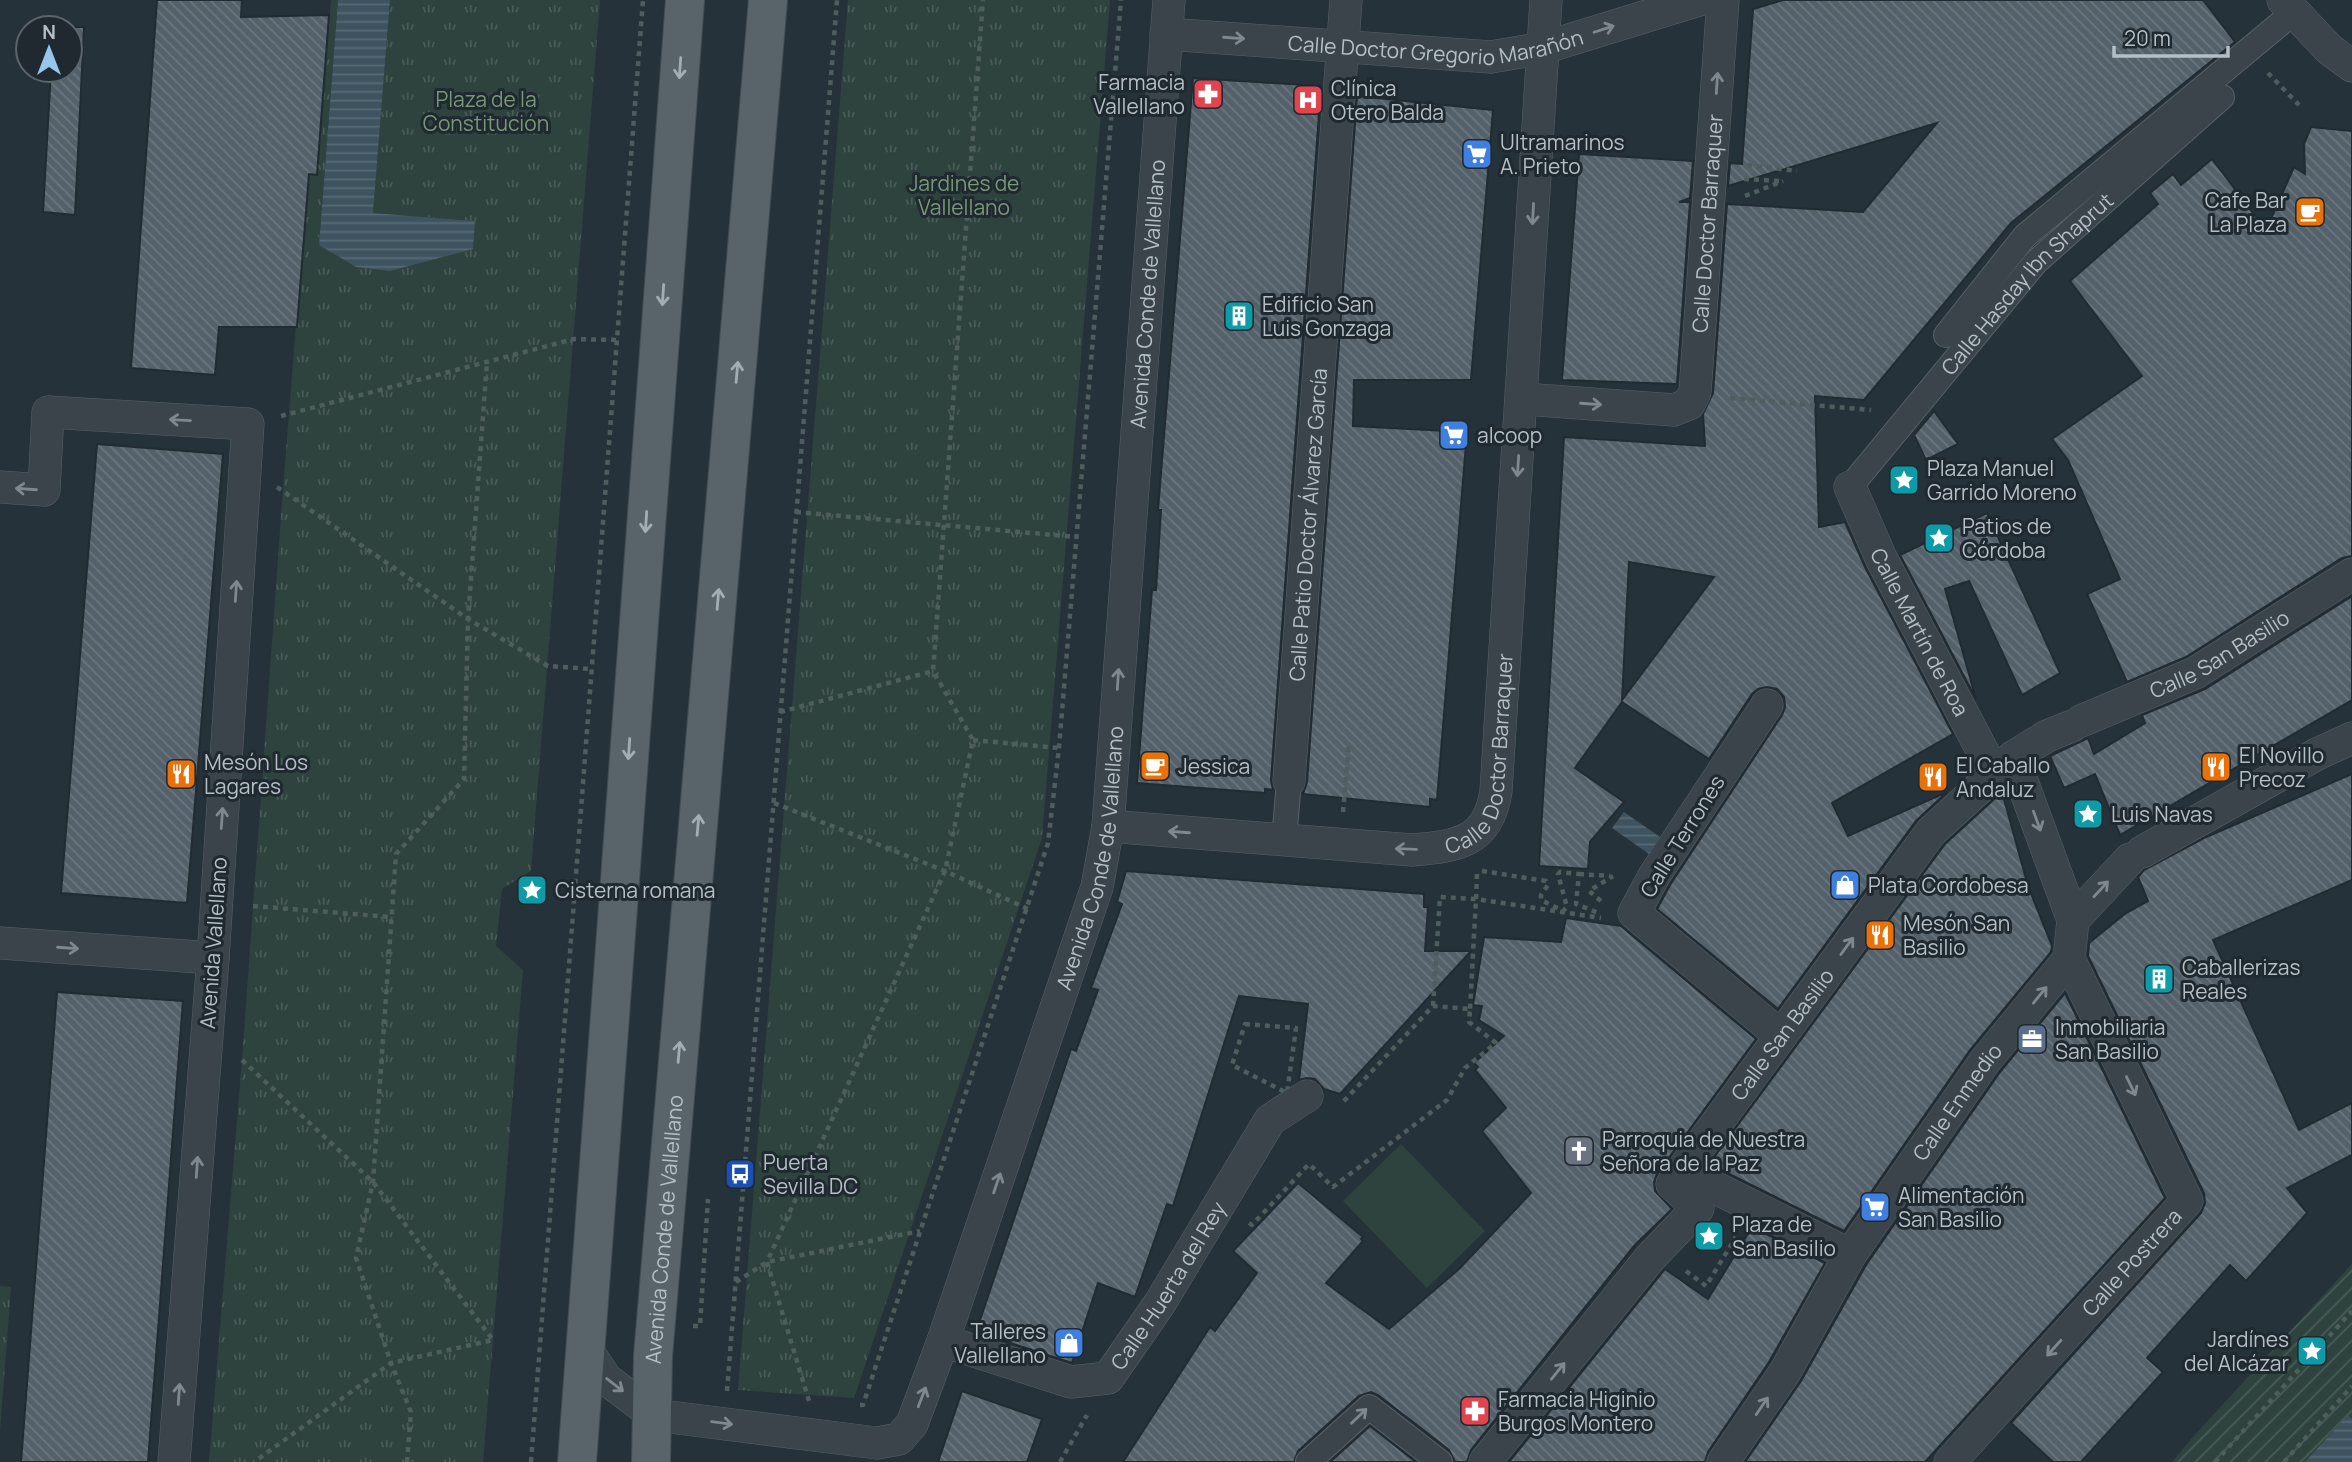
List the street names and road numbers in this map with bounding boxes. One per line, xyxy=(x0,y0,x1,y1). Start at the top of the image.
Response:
street label: Calle Doctor Gregorio Marañón xyxy=(1287,23,1586,71)
street label: Calle Doctor Barraquer xyxy=(1685,113,1729,334)
street label: Avenida Conde de Vallellano xyxy=(1123,158,1171,430)
street label: Calle Hasday Ibn Shaprut xyxy=(1934,186,2119,381)
street label: Calle Patio Doctor Álvarez García xyxy=(1282,367,1333,682)
street label: Calle Martín de Roa xyxy=(1864,544,1976,721)
street label: Calle San Basilio xyxy=(2145,603,2295,705)
street label: Calle Doctor Barraquer xyxy=(1442,652,1519,860)
street label: Avenida Conde de Vallellano xyxy=(1049,725,1129,993)
street label: Calle Terrones xyxy=(1633,770,1731,902)
street label: Avenida Vallellano xyxy=(193,856,233,1030)
street label: Calle San Basilio xyxy=(1724,963,1840,1106)
street label: Calle Enmedio xyxy=(1906,1037,2008,1166)
street label: Avenida Conde de Vallellano xyxy=(639,1094,689,1364)
street label: Calle Huerta del Rey xyxy=(1104,1196,1232,1375)
street label: Calle Postrera xyxy=(2075,1202,2188,1322)

